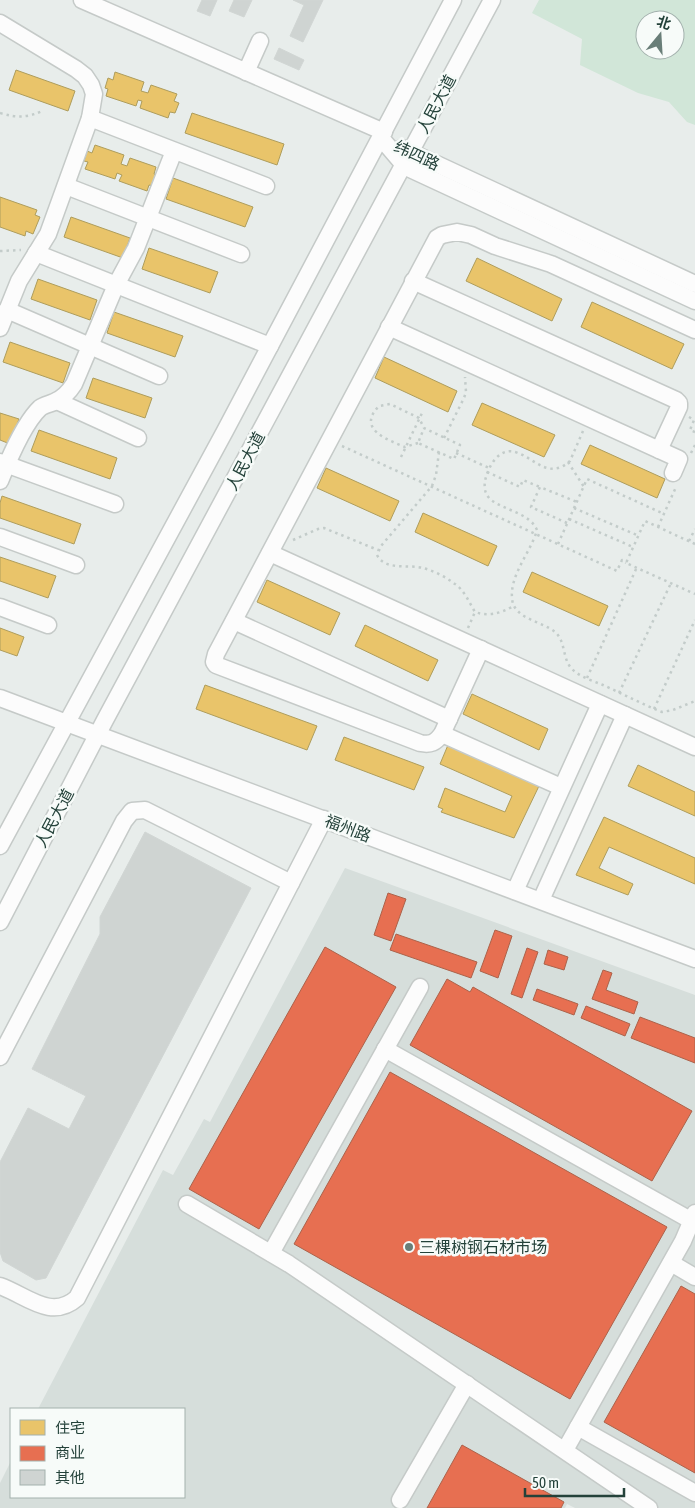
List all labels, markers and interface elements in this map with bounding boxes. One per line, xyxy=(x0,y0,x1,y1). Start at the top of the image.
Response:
north arrow xyxy=(635,10,685,60)
text: 北 xyxy=(655,13,673,32)
street label: 人民大道 xyxy=(413,72,459,136)
street label: 纬四路 xyxy=(391,137,443,173)
street label: 人民大道 xyxy=(222,429,268,493)
street label: 人民大道 xyxy=(31,786,77,850)
street label: 福州路 xyxy=(322,811,374,845)
place label: 三棵树钢石材市场 xyxy=(419,1238,547,1256)
marker: 三棵树钢石材市场 xyxy=(403,1241,415,1253)
legend xyxy=(10,1408,185,1498)
text: 住宅 xyxy=(55,1419,85,1436)
text: 商业 xyxy=(55,1444,85,1461)
scale bar xyxy=(525,1466,624,1498)
text: 其他 xyxy=(55,1469,85,1486)
text: 50 m xyxy=(532,1474,559,1491)

